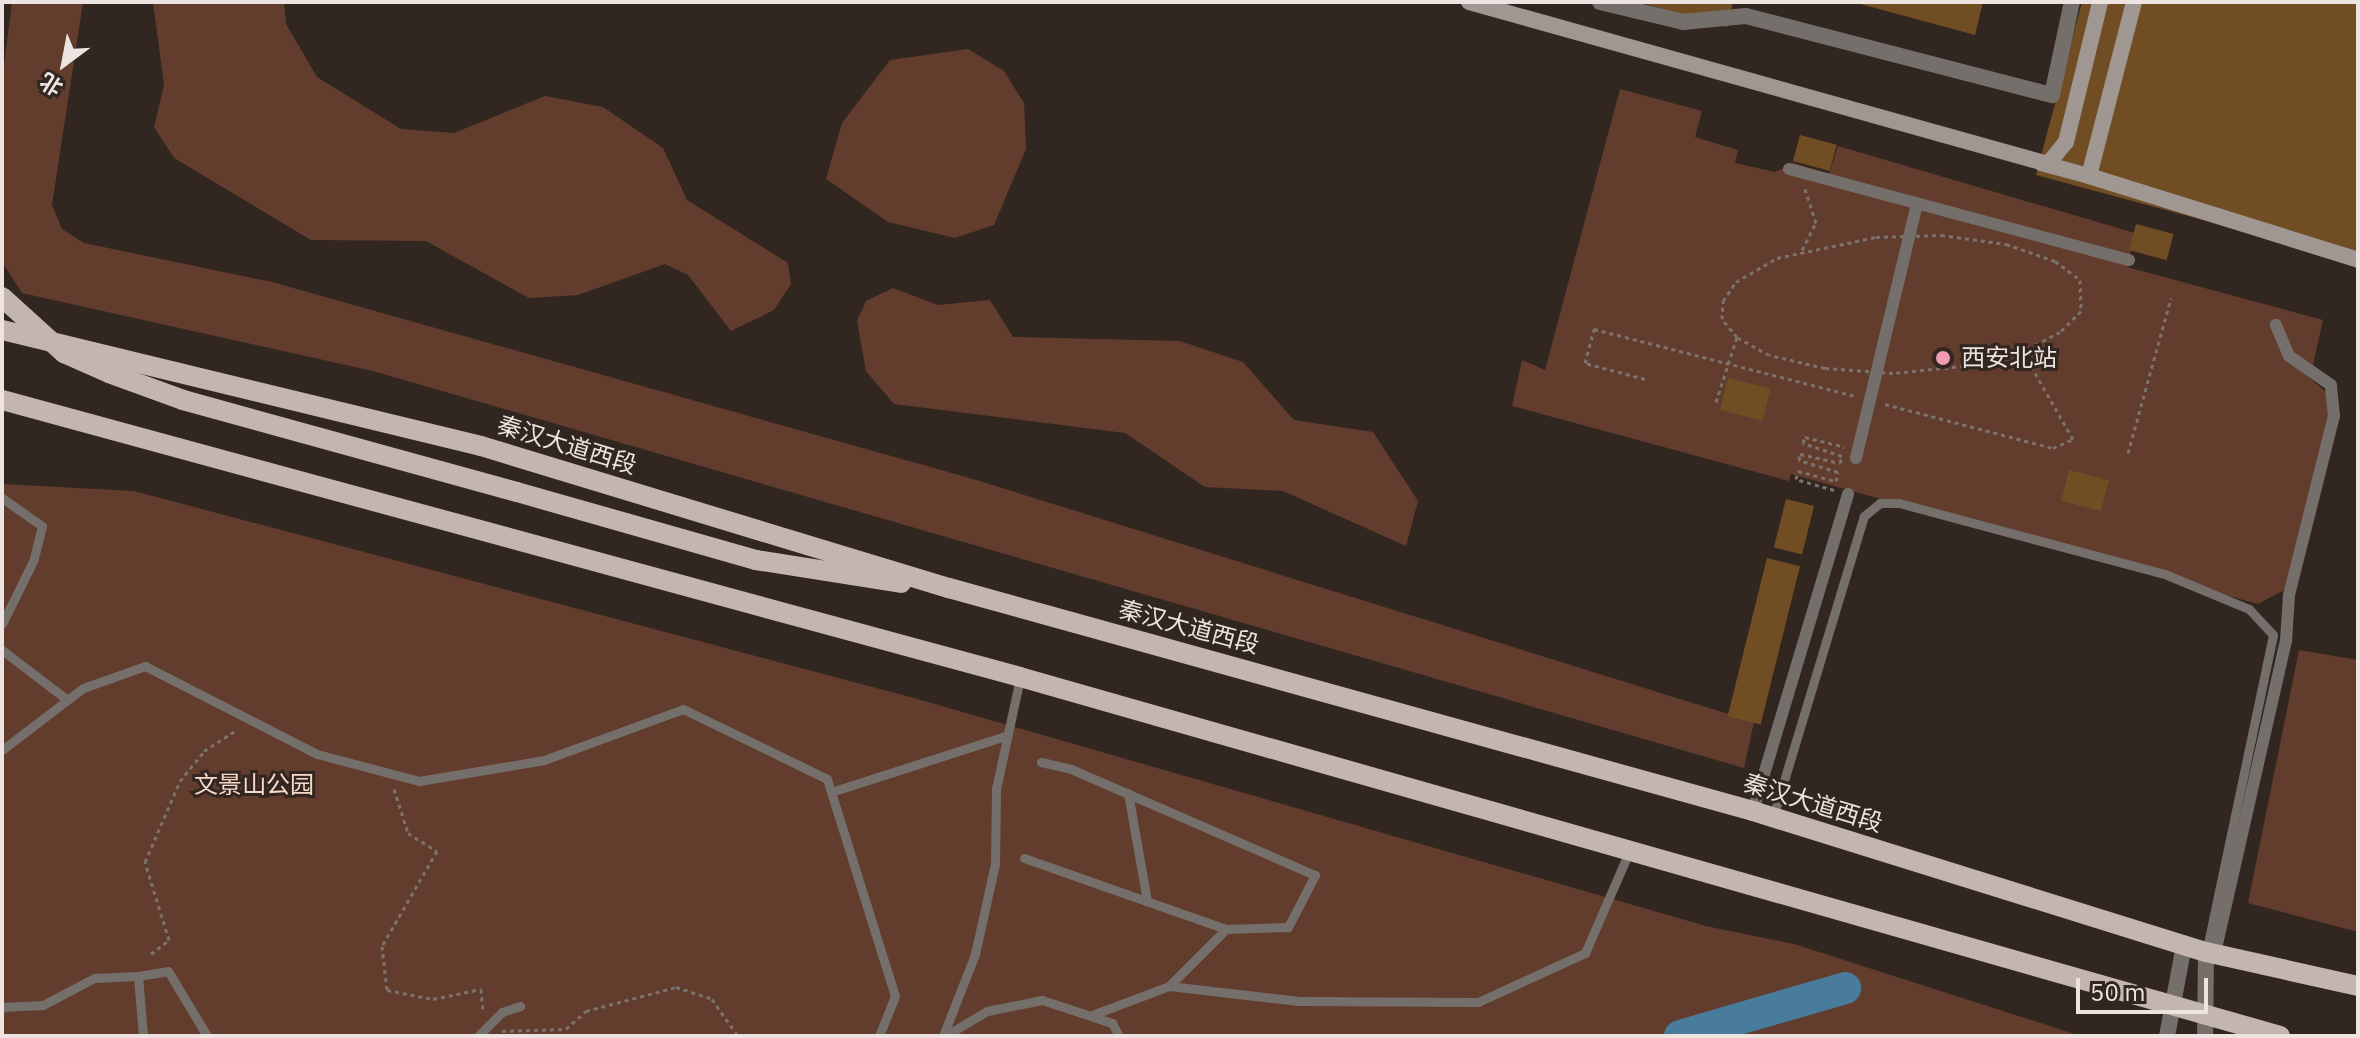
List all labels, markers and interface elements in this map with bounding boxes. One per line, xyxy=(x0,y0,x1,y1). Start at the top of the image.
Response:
north arrow xyxy=(24,24,104,104)
text: 北 xyxy=(34,67,68,103)
place label: 西安北站 xyxy=(1961,344,2057,372)
marker: 西安北站 xyxy=(1932,347,1954,369)
street label: 秦汉大道西段 xyxy=(494,410,640,480)
street label: 秦汉大道西段 xyxy=(1116,594,1262,660)
street label: 秦汉大道西段 xyxy=(1740,768,1886,838)
park label: 文景山公园 xyxy=(194,771,314,799)
scale bar xyxy=(2080,962,2212,1012)
text: 50 m xyxy=(2090,976,2145,1008)

